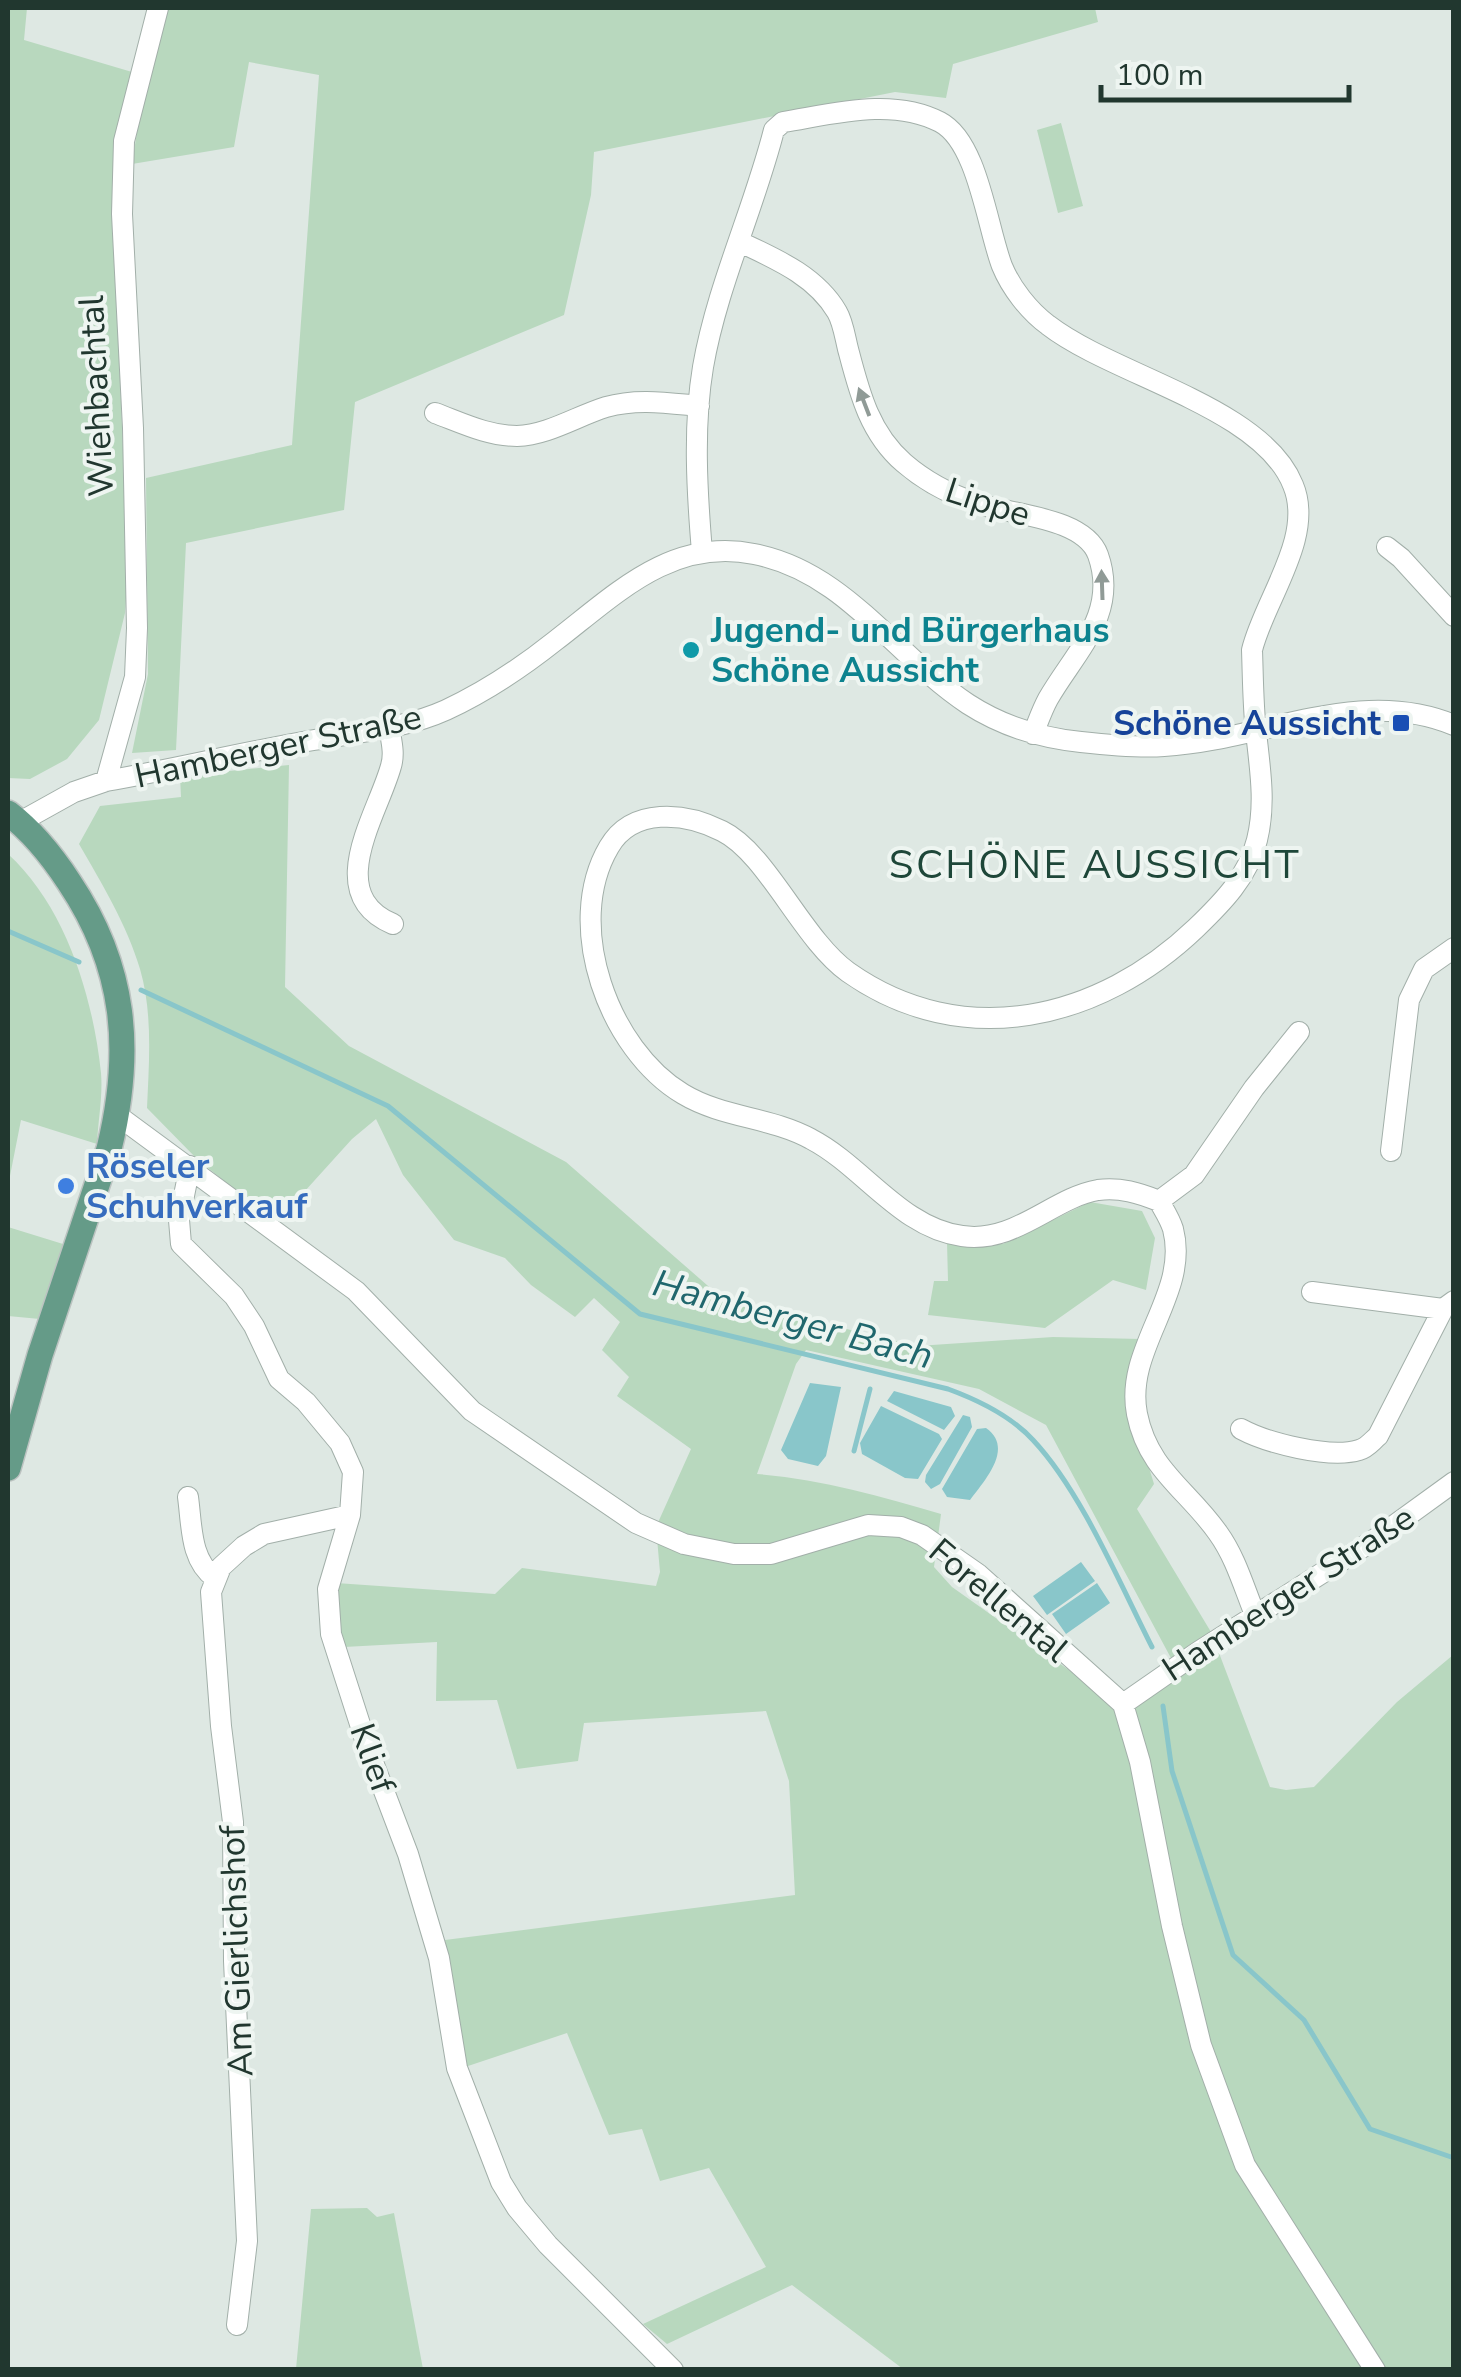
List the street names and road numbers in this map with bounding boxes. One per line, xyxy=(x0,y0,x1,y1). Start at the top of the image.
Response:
street label: Wiehbachtal xyxy=(68,294,125,498)
street label: Lippe xyxy=(939,467,1036,538)
street label: Hamberger Straße xyxy=(130,693,426,800)
street label: Hamberger Straße xyxy=(1153,1494,1423,1693)
street label: Forellental xyxy=(919,1528,1079,1673)
street label: Klief xyxy=(338,1717,407,1801)
street label: Am Gierlichshof xyxy=(209,1823,264,2077)

